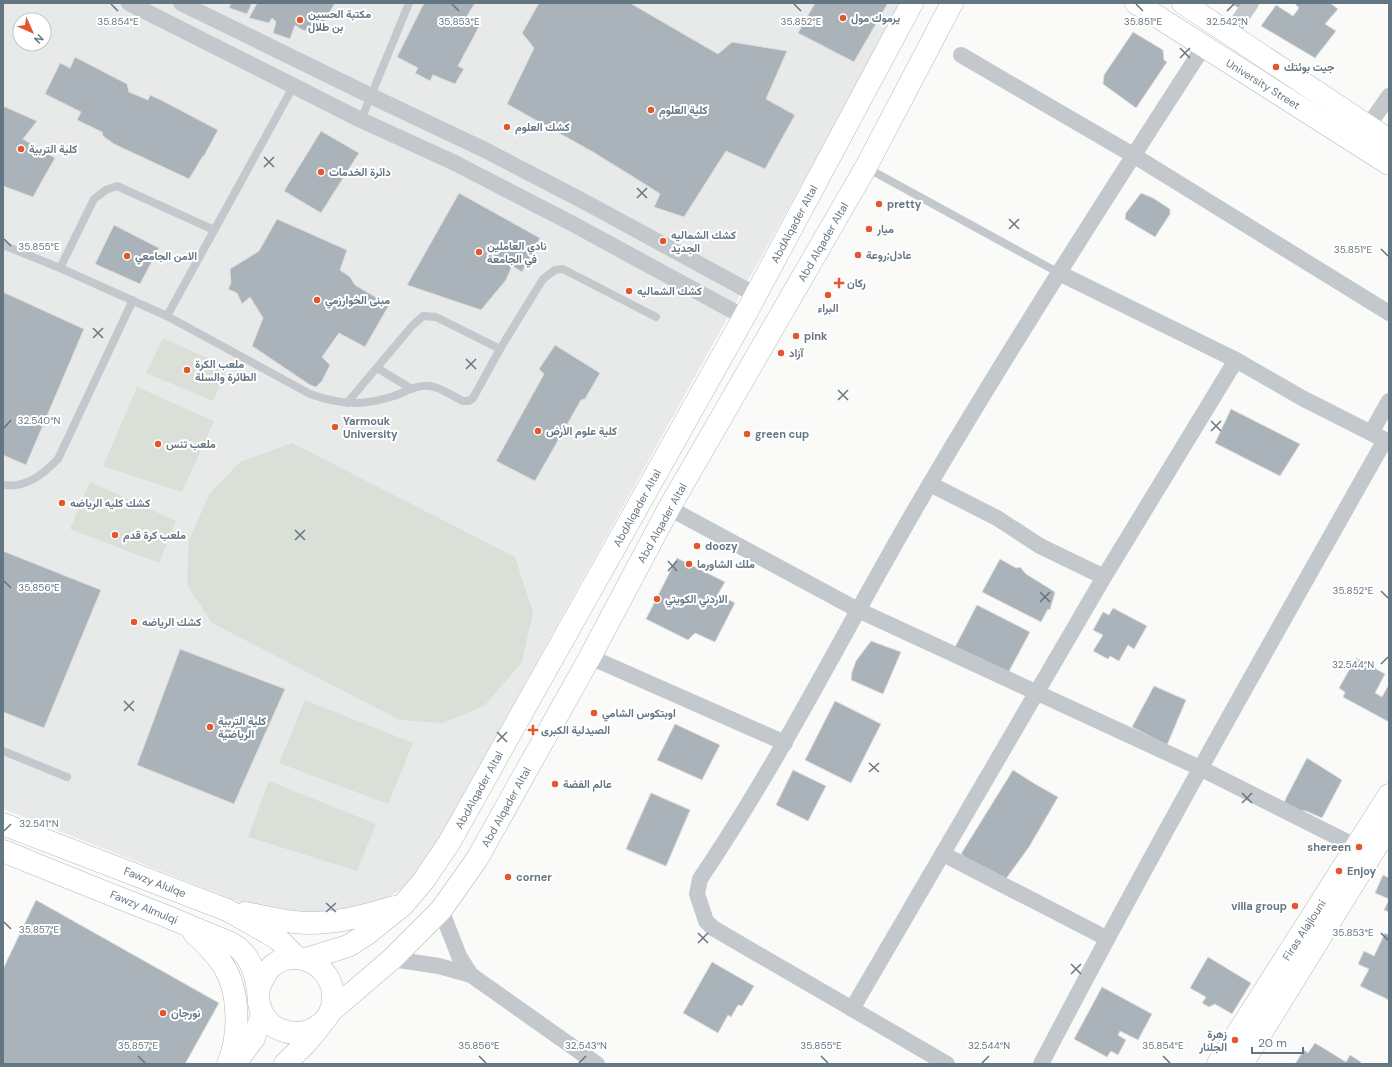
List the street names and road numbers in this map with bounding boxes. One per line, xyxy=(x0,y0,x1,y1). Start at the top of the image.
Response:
street label: University Street xyxy=(1223,56,1303,112)
street label: AbdAlqader Altal xyxy=(768,183,820,265)
street label: Abd Alqader Altal xyxy=(795,200,851,284)
street label: AbdAlqader Altal xyxy=(610,467,664,549)
street label: Abd Alqader Altal xyxy=(634,481,690,565)
street label: AbdAlqader Altal xyxy=(452,749,506,831)
street label: Abd Alqader Altal xyxy=(478,765,534,849)
street label: Fawzy Alulqe xyxy=(122,864,188,900)
street label: Fawzy Almulqi xyxy=(108,887,180,927)
street label: Firas Alajlouni xyxy=(1279,897,1329,963)

